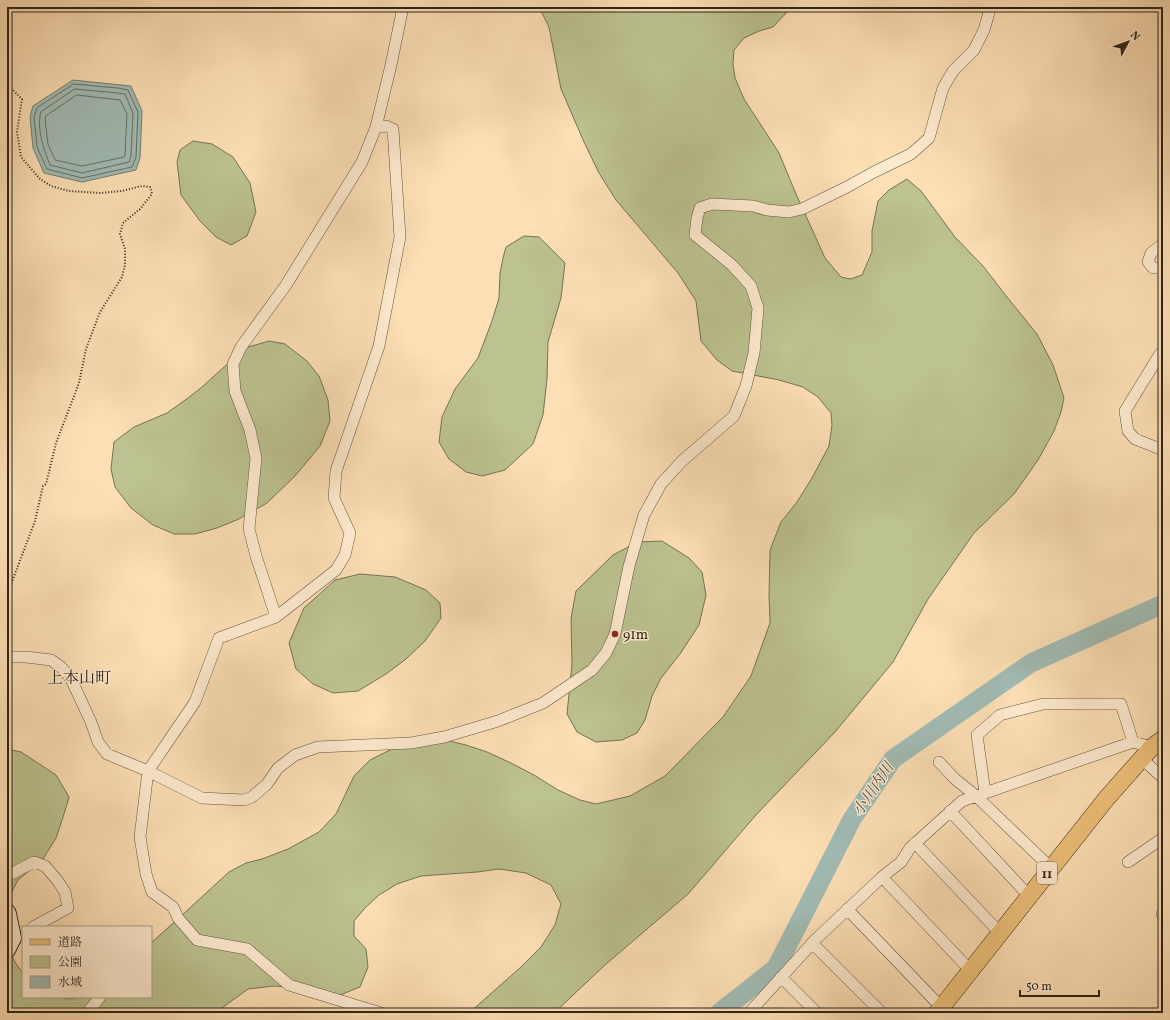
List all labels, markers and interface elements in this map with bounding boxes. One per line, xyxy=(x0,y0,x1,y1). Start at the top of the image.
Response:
north arrow xyxy=(1108,22,1148,62)
text: N xyxy=(1126,28,1143,44)
place label: 91m xyxy=(623,626,648,645)
marker: 91m xyxy=(610,629,620,639)
district label: 上本山町 xyxy=(47,668,111,690)
water label: 小川内川 xyxy=(849,757,901,821)
road number: 11 xyxy=(1037,862,1057,884)
legend xyxy=(22,926,152,998)
text: 道路 xyxy=(58,935,82,951)
text: 公園 xyxy=(58,955,82,971)
scale bar xyxy=(1020,972,1099,998)
text: 水域 xyxy=(58,975,82,991)
text: 50 m xyxy=(1026,979,1052,995)

